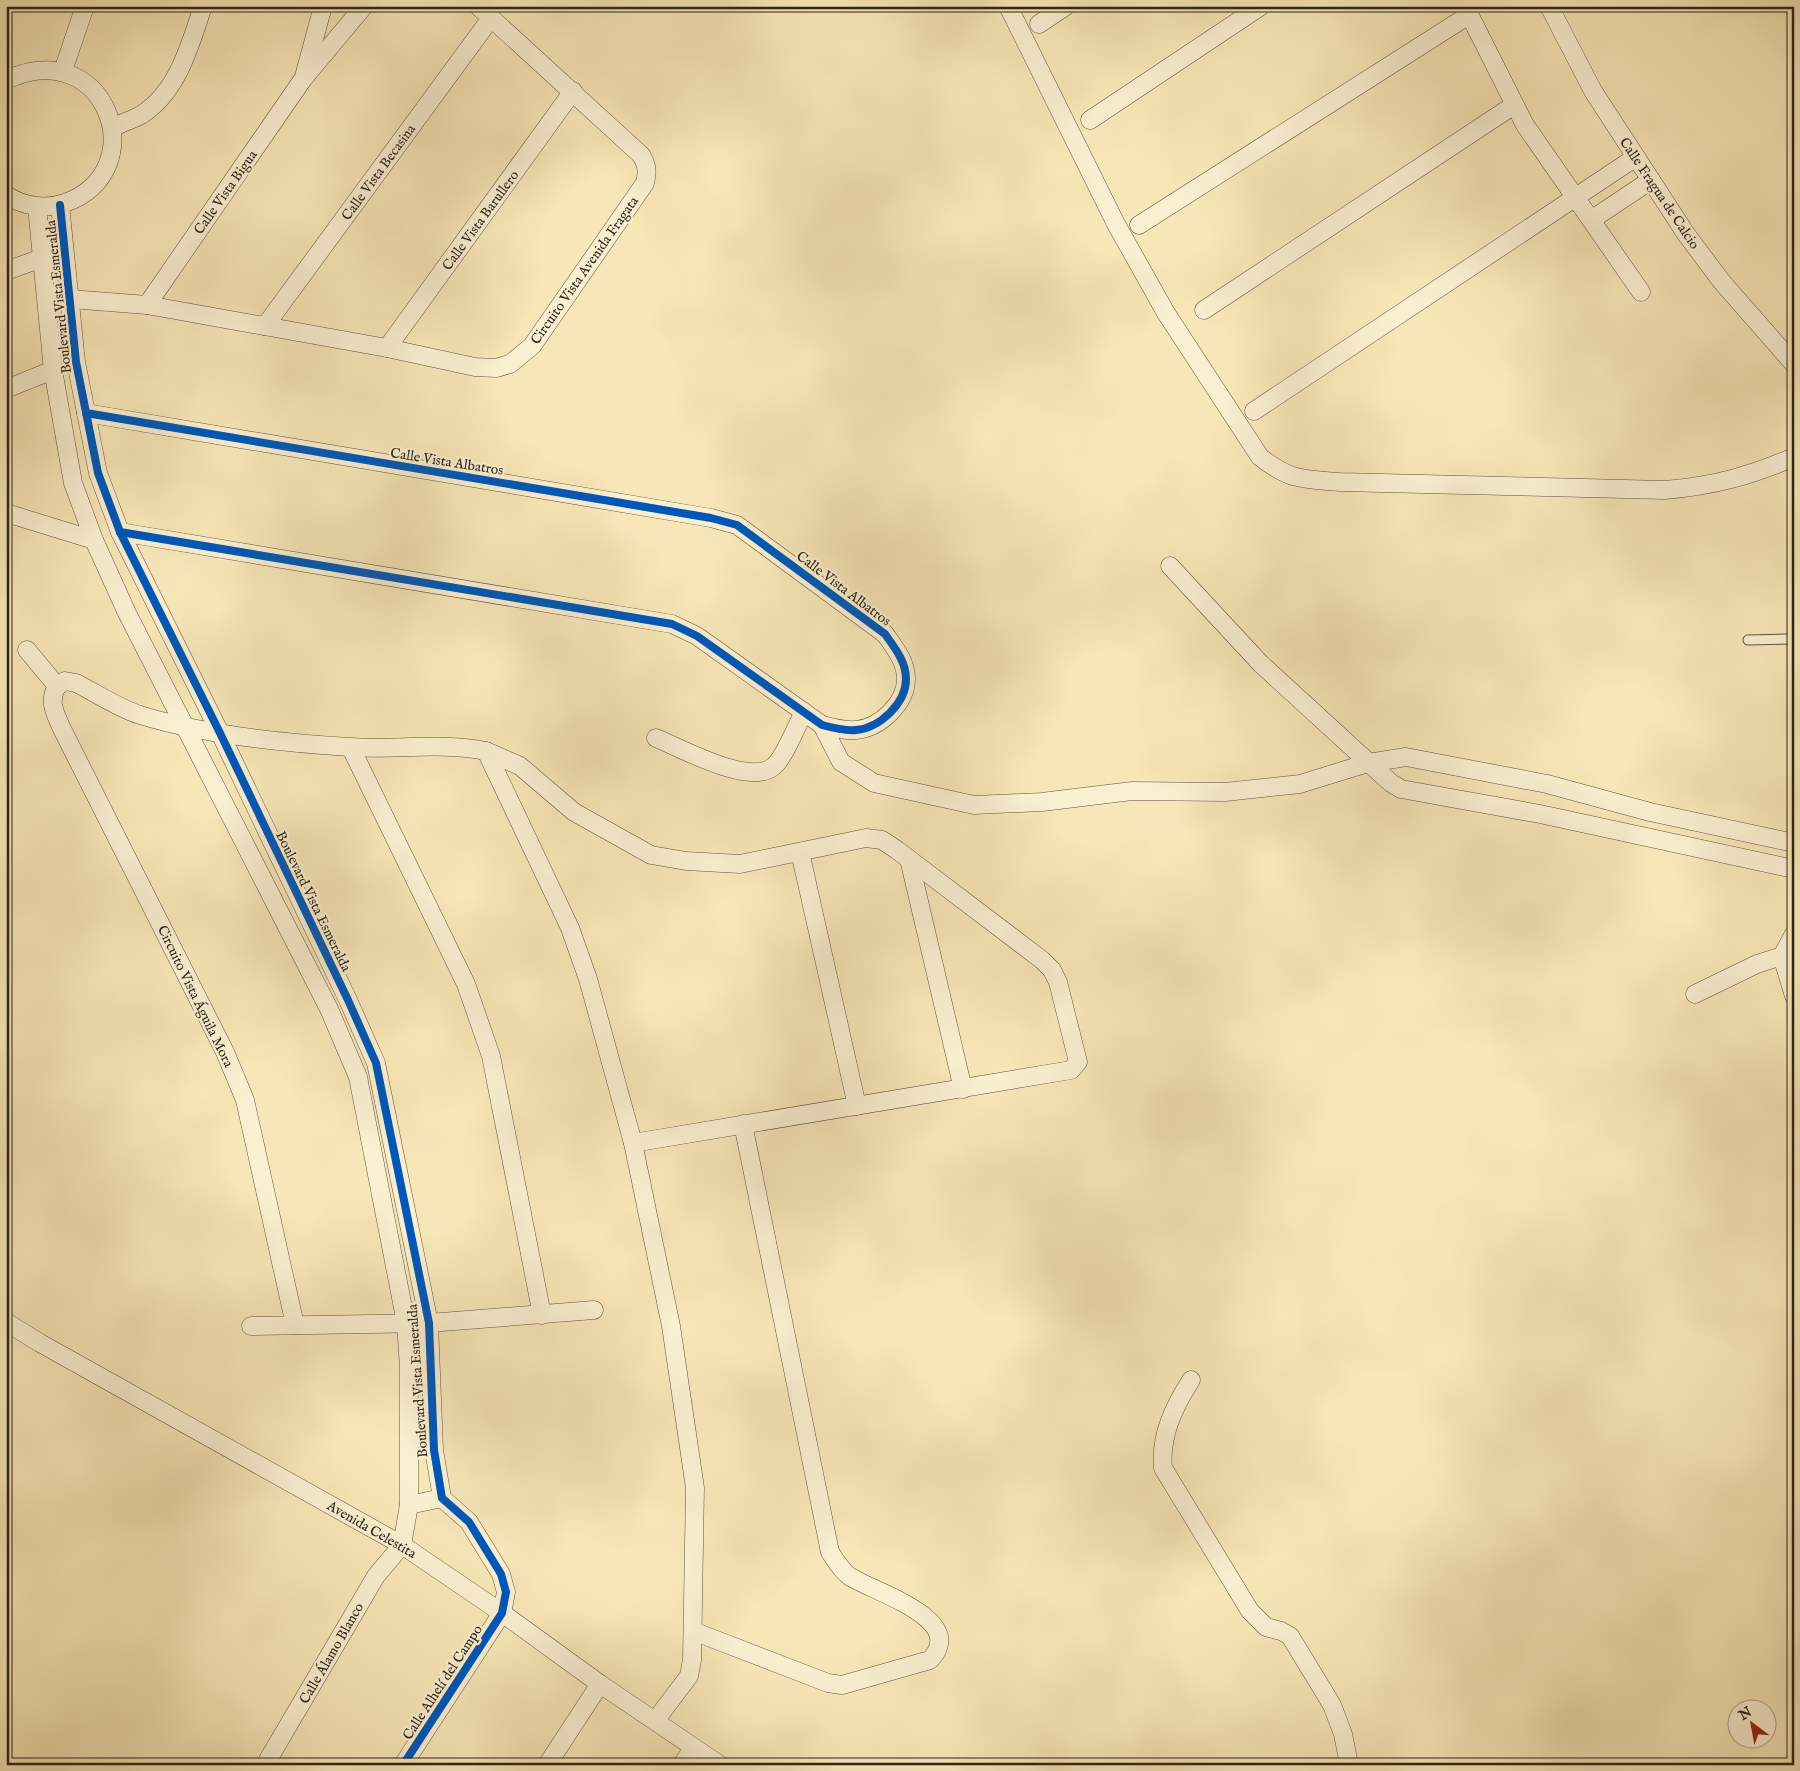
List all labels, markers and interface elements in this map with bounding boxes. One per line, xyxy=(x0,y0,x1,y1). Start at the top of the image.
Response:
street label: Calle Vista Becasina xyxy=(338,120,420,224)
street label: Calle Fragua de Calcio xyxy=(1615,134,1704,253)
street label: Calle Vista Bigua xyxy=(190,146,262,238)
street label: Calle Vista Barullero xyxy=(438,167,523,274)
street label: Circuito Vista Avenida Fragata xyxy=(527,192,643,348)
street label: Boulevard Vista Esmeralda xyxy=(42,218,76,374)
street label: Calle Vista Albatros xyxy=(389,444,505,480)
street label: Calle Vista Albatros xyxy=(792,547,894,630)
street label: Boulevard Vista Esmeralda xyxy=(271,828,355,975)
street label: Circuito Vista Águila Mora xyxy=(153,922,239,1071)
street label: Boulevard Vista Esmeralda xyxy=(404,1302,432,1458)
street label: Avenida Celestita xyxy=(323,1496,420,1563)
street label: Calle Álamo Blanco xyxy=(295,1599,368,1707)
street label: Calle Alhelí del Campo xyxy=(399,1621,487,1744)
north arrow xyxy=(1728,1698,1778,1748)
text: N xyxy=(1735,1703,1756,1725)

